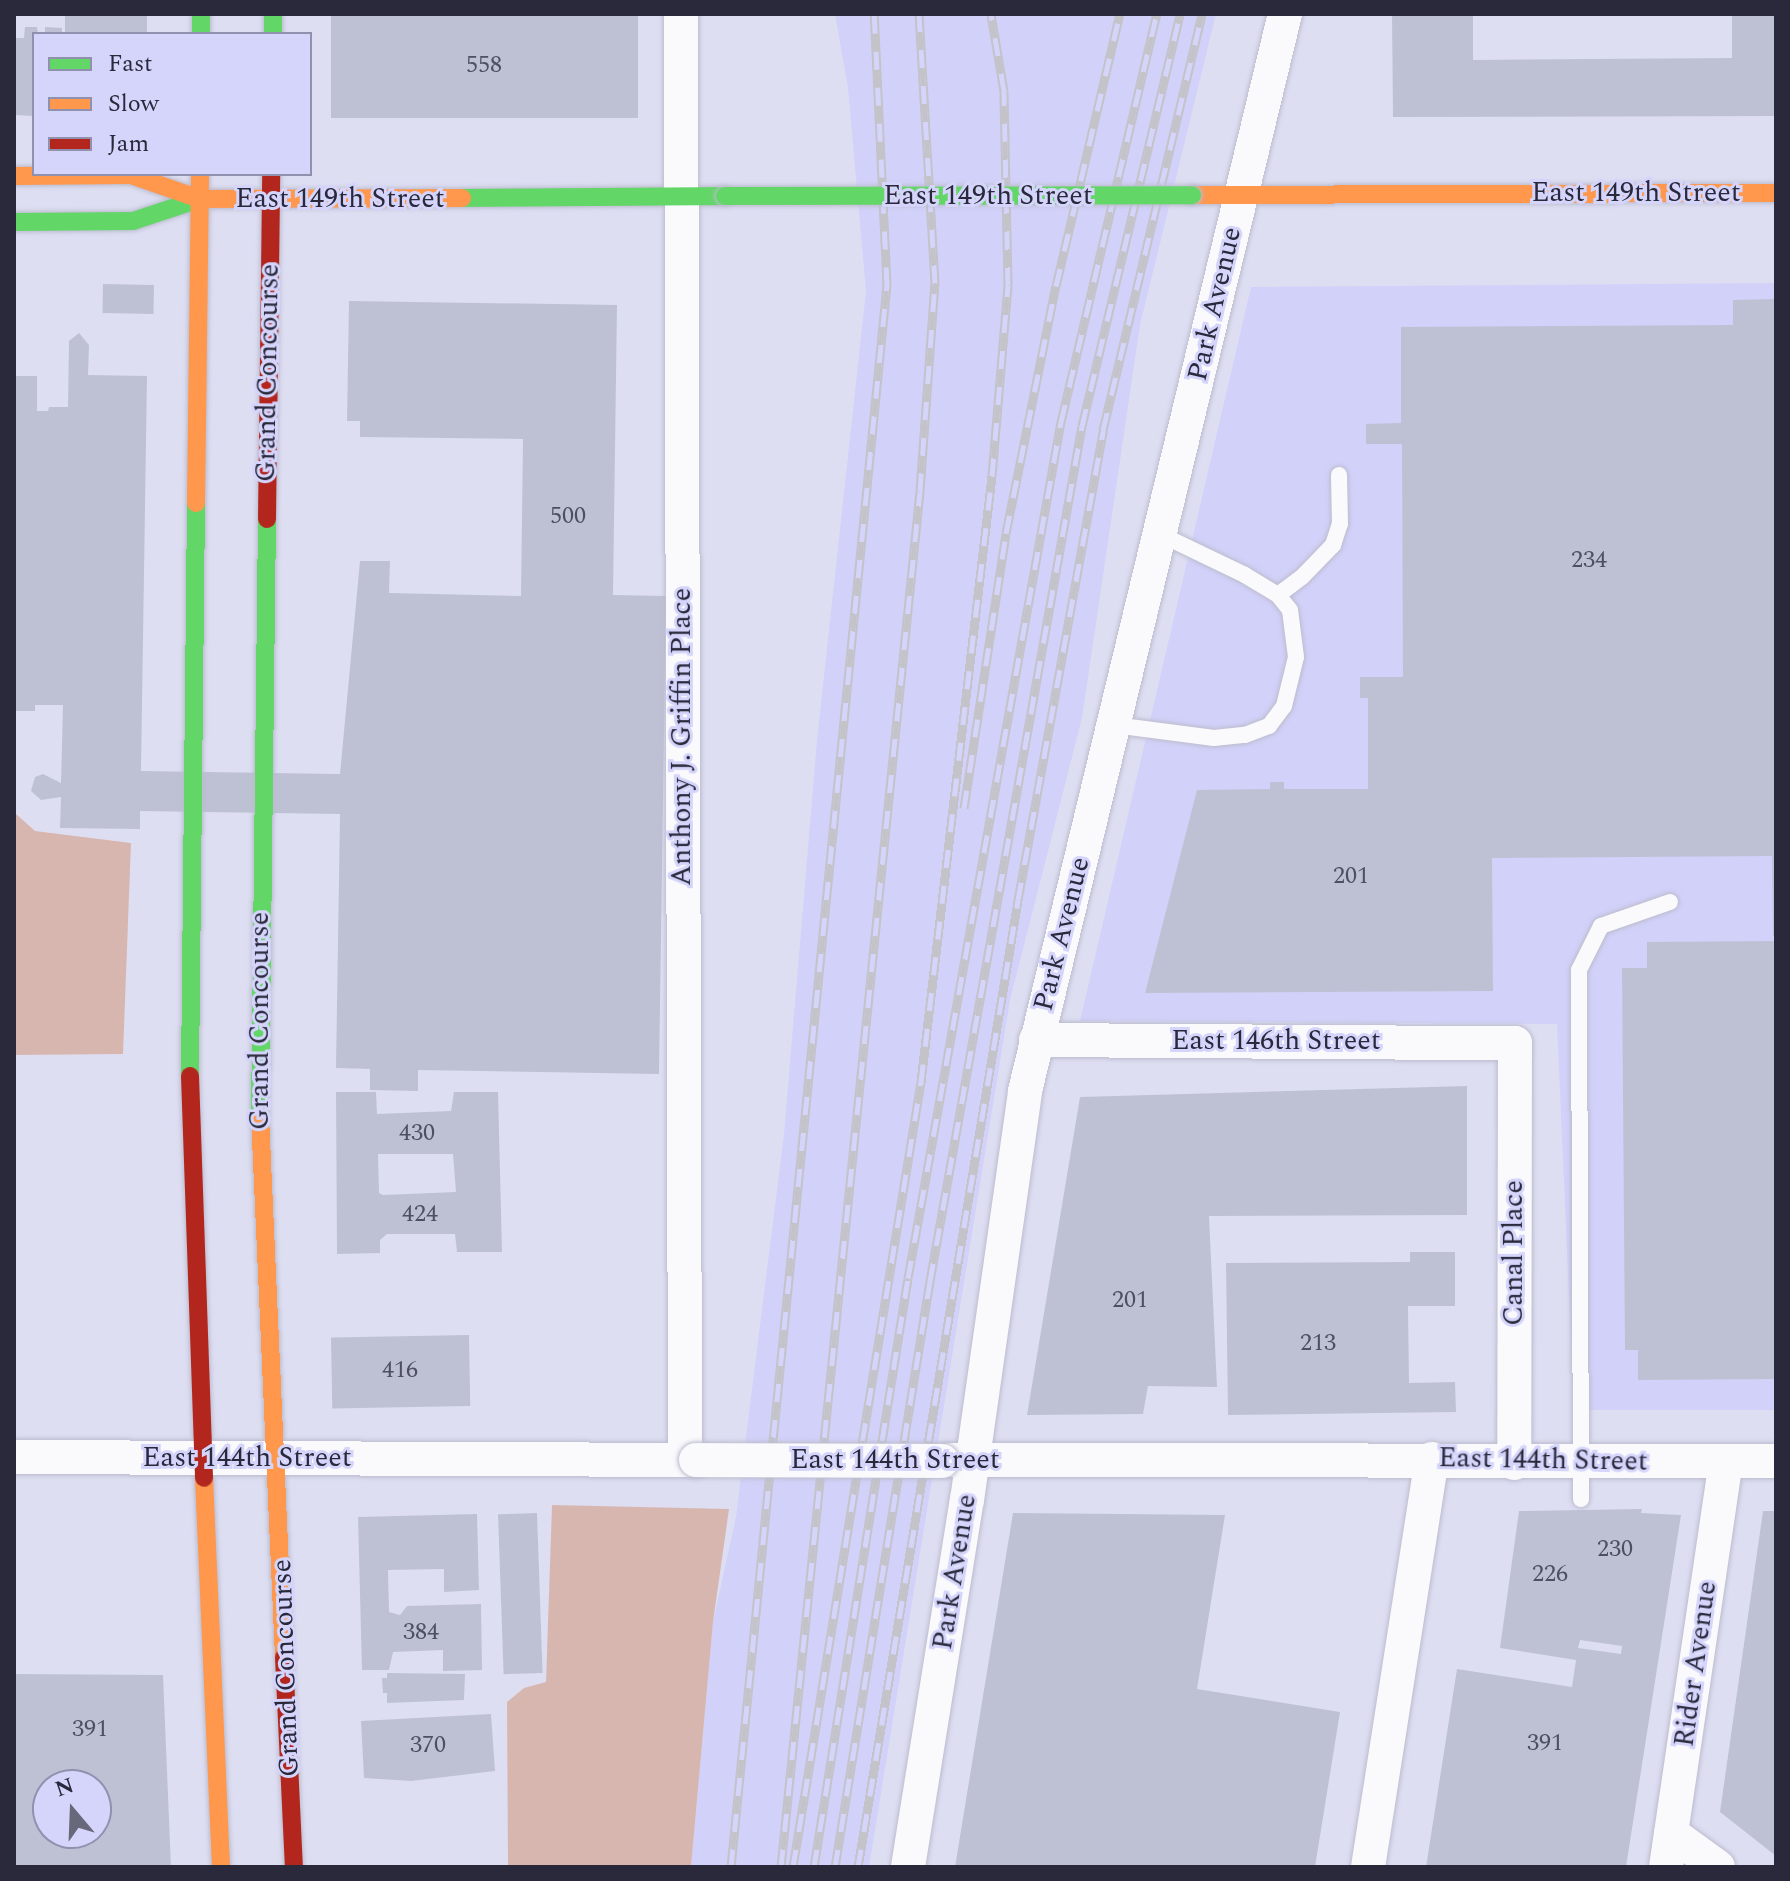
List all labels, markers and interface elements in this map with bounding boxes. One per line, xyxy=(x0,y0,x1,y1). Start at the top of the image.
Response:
legend xyxy=(32,32,312,176)
text: Fast xyxy=(108,46,153,82)
house number: 558 xyxy=(466,52,502,80)
text: Slow xyxy=(108,86,159,122)
text: Jam xyxy=(108,126,149,162)
street label: East 149th Street xyxy=(1531,176,1741,210)
street label: East 149th Street xyxy=(883,179,1093,213)
street label: East 149th Street xyxy=(235,182,445,216)
street label: Park Avenue xyxy=(1181,224,1249,384)
street label: Grand Concourse xyxy=(249,264,287,482)
house number: 500 xyxy=(550,503,586,531)
house number: 234 xyxy=(1571,547,1607,575)
street label: Anthony J. Griffin Place xyxy=(665,588,699,886)
street label: Park Avenue xyxy=(1027,854,1097,1014)
house number: 201 xyxy=(1333,863,1369,891)
street label: Grand Concourse xyxy=(243,912,277,1130)
street label: East 146th Street xyxy=(1171,1024,1381,1058)
house number: 430 xyxy=(399,1120,435,1148)
street label: Canal Place xyxy=(1497,1180,1531,1326)
house number: 424 xyxy=(402,1201,438,1229)
house number: 201 xyxy=(1112,1287,1148,1315)
house number: 213 xyxy=(1300,1330,1336,1358)
house number: 416 xyxy=(382,1357,418,1385)
street label: East 144th Street xyxy=(142,1441,352,1475)
street label: East 144th Street xyxy=(1438,1441,1648,1479)
street label: East 144th Street xyxy=(790,1443,1000,1477)
street label: Park Avenue xyxy=(926,1492,984,1652)
house number: 230 xyxy=(1597,1536,1633,1564)
street label: Grand Concourse xyxy=(265,1558,307,1778)
house number: 226 xyxy=(1532,1561,1568,1589)
street label: Rider Avenue xyxy=(1668,1579,1724,1749)
house number: 384 xyxy=(403,1619,439,1647)
house number: 391 xyxy=(72,1716,108,1744)
house number: 391 xyxy=(1527,1730,1563,1758)
house number: 370 xyxy=(410,1732,446,1760)
north arrow xyxy=(32,1769,112,1849)
text: N xyxy=(51,1769,79,1806)

